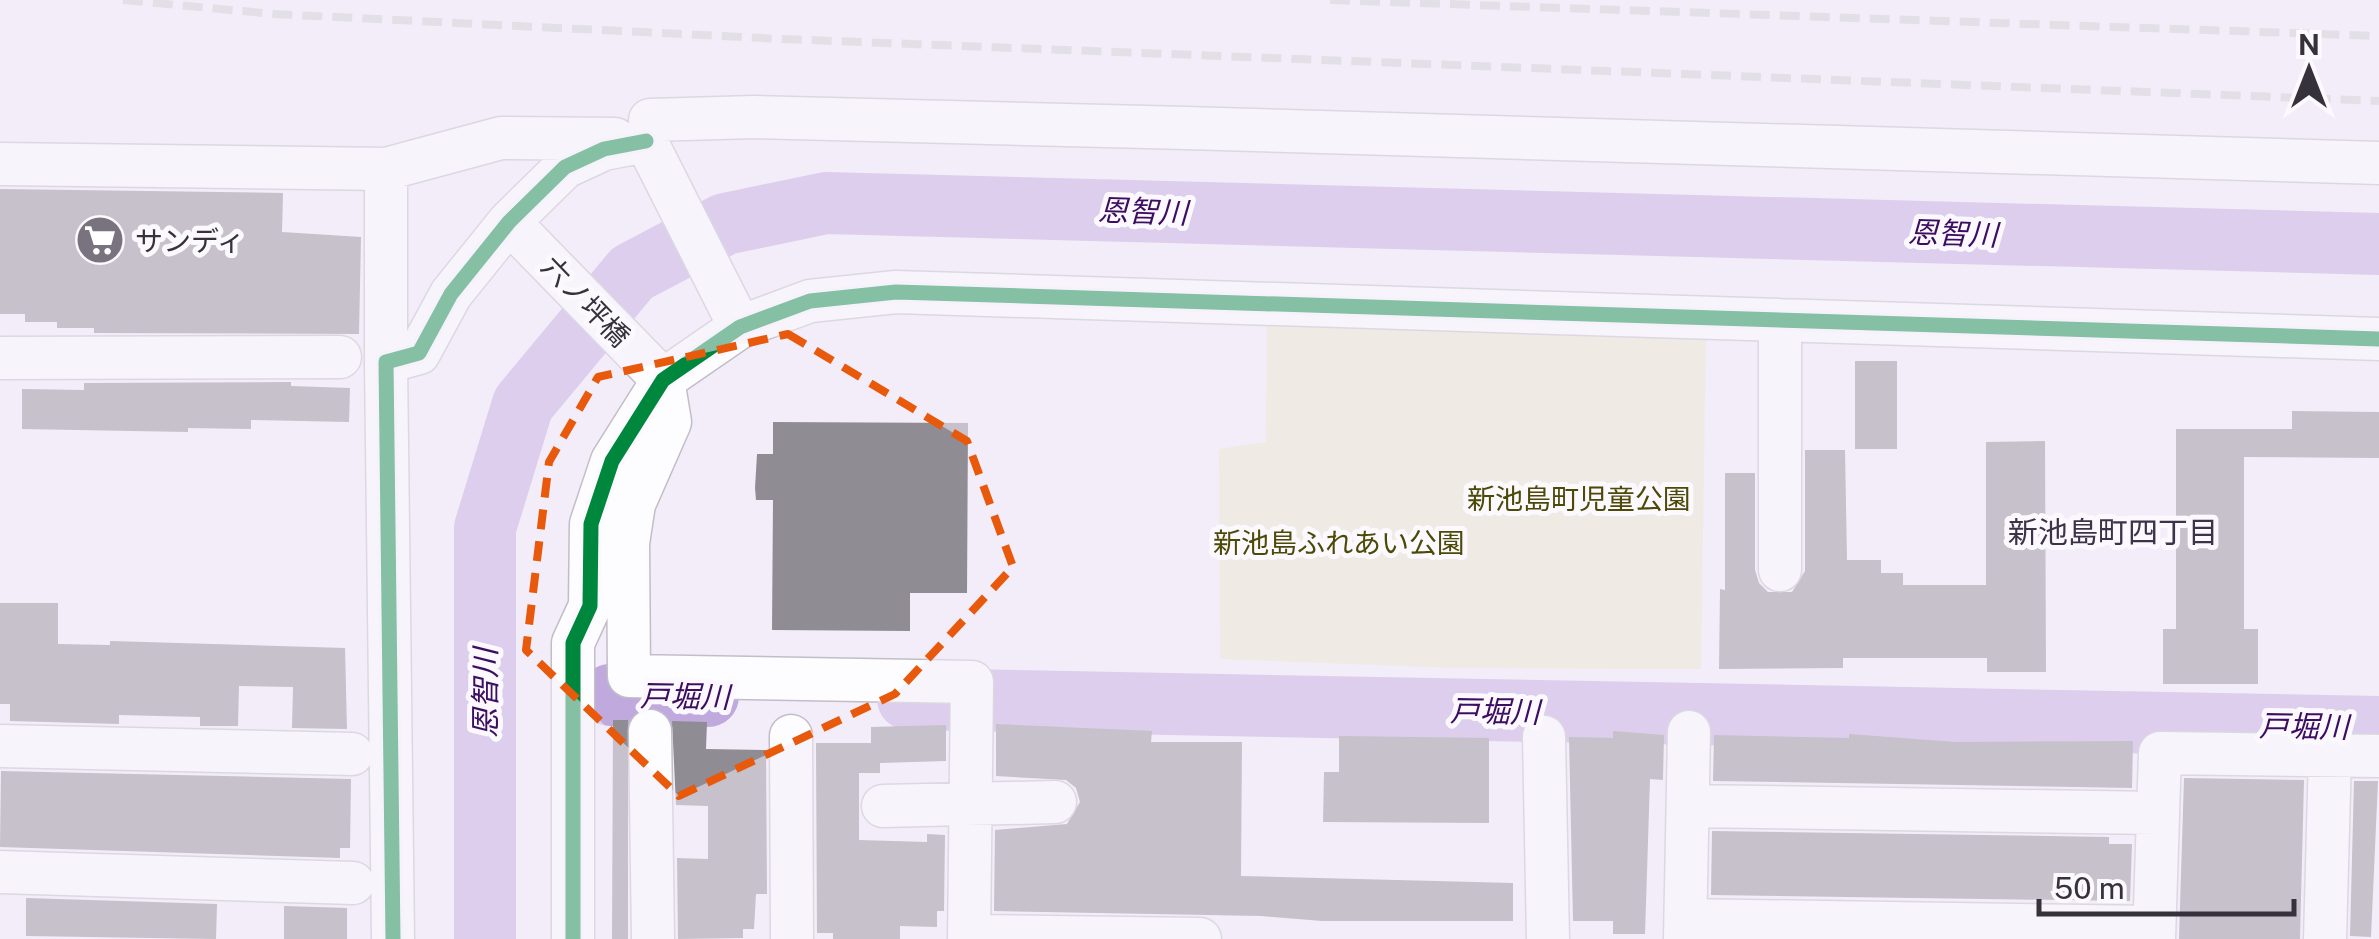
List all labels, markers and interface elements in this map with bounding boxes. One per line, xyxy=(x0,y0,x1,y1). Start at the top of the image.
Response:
north arrow xyxy=(2259,20,2359,120)
text: N xyxy=(2298,28,2320,61)
water label: 恩智川 xyxy=(1097,191,1192,231)
water label: 恩智川 xyxy=(1907,213,2002,253)
supermarket icon: サンディ xyxy=(74,214,126,266)
place label: サンディ xyxy=(135,224,245,257)
street label: 六ノ坪橋 xyxy=(535,249,637,353)
park label: 新池島町児童公園 xyxy=(1467,482,1691,515)
district label: 新池島町四丁目 xyxy=(2008,514,2218,550)
park label: 新池島ふれあい公園 xyxy=(1213,526,1465,559)
water label: 恩智川 xyxy=(467,645,503,738)
water label: 戸堀川 xyxy=(640,677,733,715)
water label: 戸堀川 xyxy=(1450,692,1543,730)
water label: 戸堀川 xyxy=(2259,707,2352,745)
scale bar xyxy=(2039,854,2294,916)
text: 50 m xyxy=(2054,870,2125,906)

